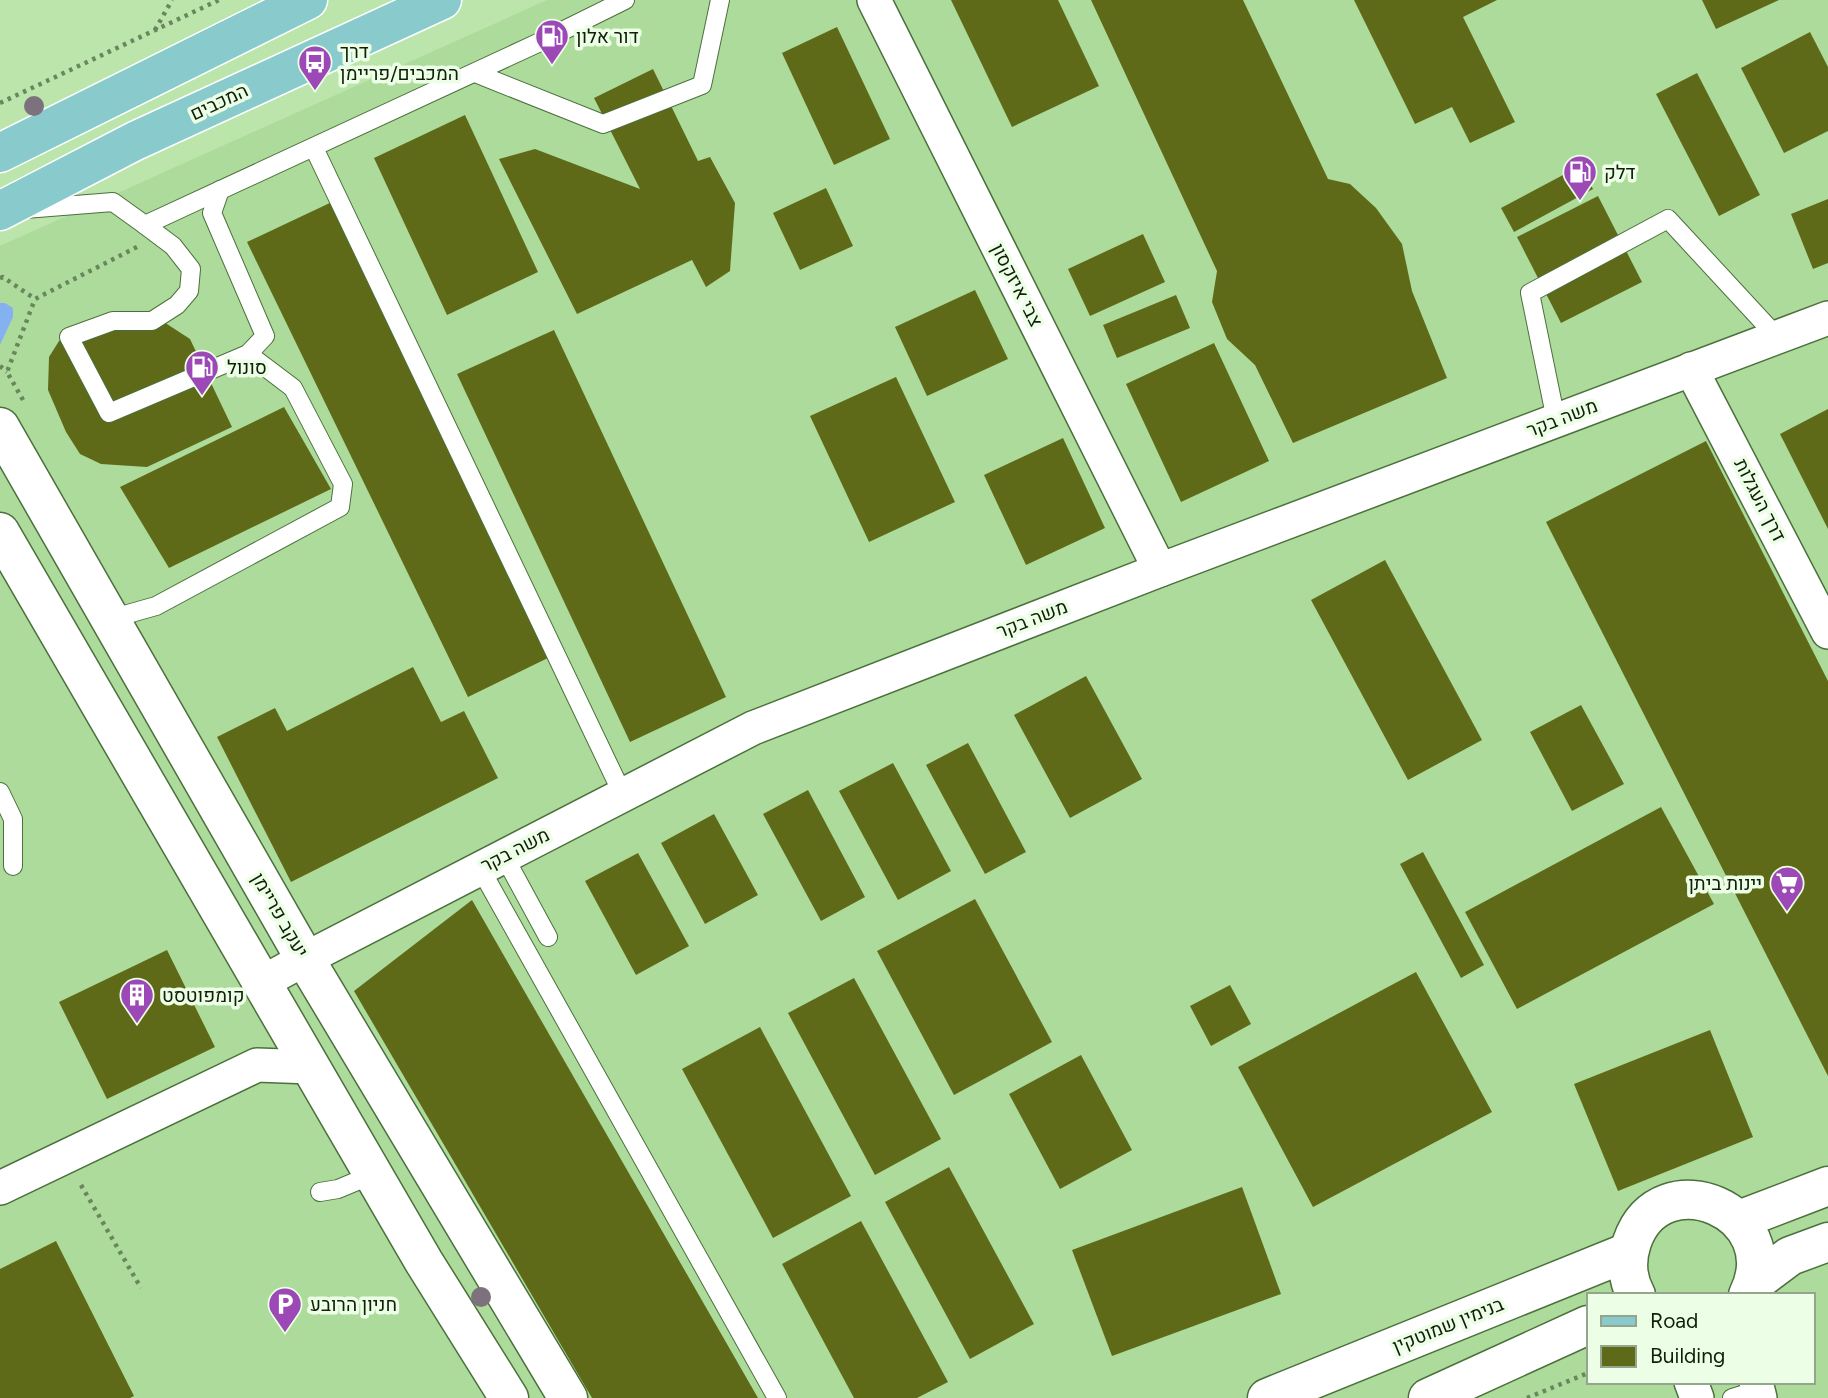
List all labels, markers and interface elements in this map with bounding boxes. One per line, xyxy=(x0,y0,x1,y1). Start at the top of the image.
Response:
fuel station icon: דור אלון xyxy=(533,17,571,66)
place label: דור אלון xyxy=(576,25,639,48)
place label: דרך המכבים/פריימן xyxy=(340,40,459,85)
bus stop icon: דרך המכבים/פריימן xyxy=(296,43,334,92)
street label: המכבים xyxy=(186,79,252,125)
fuel station icon: דלק xyxy=(1561,153,1599,202)
place label: דלק xyxy=(1604,161,1636,184)
street label: צבי איזקסון xyxy=(986,239,1048,331)
fuel station icon: סונול xyxy=(183,348,221,397)
place label: סונול xyxy=(227,356,267,379)
street label: משה בקר xyxy=(1523,394,1601,442)
street label: דרך העגלות xyxy=(1729,455,1791,545)
street label: משה בקר xyxy=(993,595,1071,643)
street label: משה בקר xyxy=(477,823,553,877)
supermarket icon: יינות ביתן xyxy=(1768,864,1806,913)
street label: יעקב פריימן xyxy=(247,869,313,961)
place label: יינות ביתן xyxy=(1688,872,1762,895)
building icon: קומפוטסט xyxy=(118,976,156,1025)
place label: קומפוטסט xyxy=(162,984,245,1007)
parking icon: חניון הרובע xyxy=(266,1285,304,1334)
street label: בנימין שמוטקין xyxy=(1389,1292,1507,1358)
place label: חניון הרובע xyxy=(310,1293,397,1316)
legend xyxy=(1587,1293,1814,1384)
text: Road xyxy=(1650,1308,1698,1333)
text: Building xyxy=(1650,1343,1725,1368)

